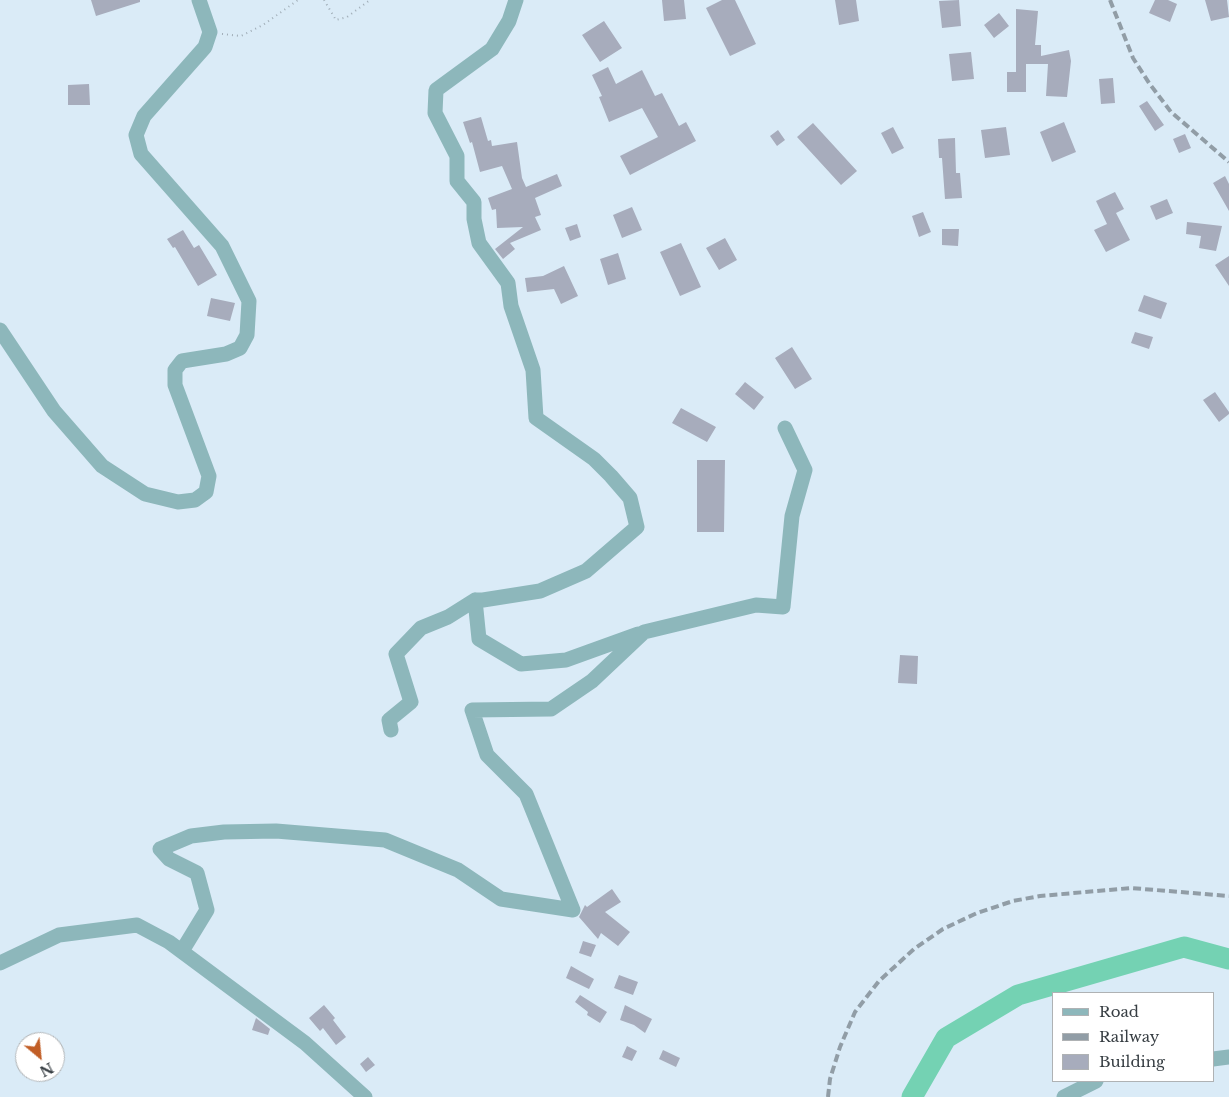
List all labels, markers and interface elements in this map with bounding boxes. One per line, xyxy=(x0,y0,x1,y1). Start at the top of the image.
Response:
legend xyxy=(1052,992,1214,1082)
text: Road xyxy=(1099,1002,1139,1021)
text: Railway xyxy=(1099,1027,1159,1046)
north arrow xyxy=(15,1032,65,1082)
text: Building xyxy=(1099,1052,1165,1071)
text: N xyxy=(37,1058,57,1080)

